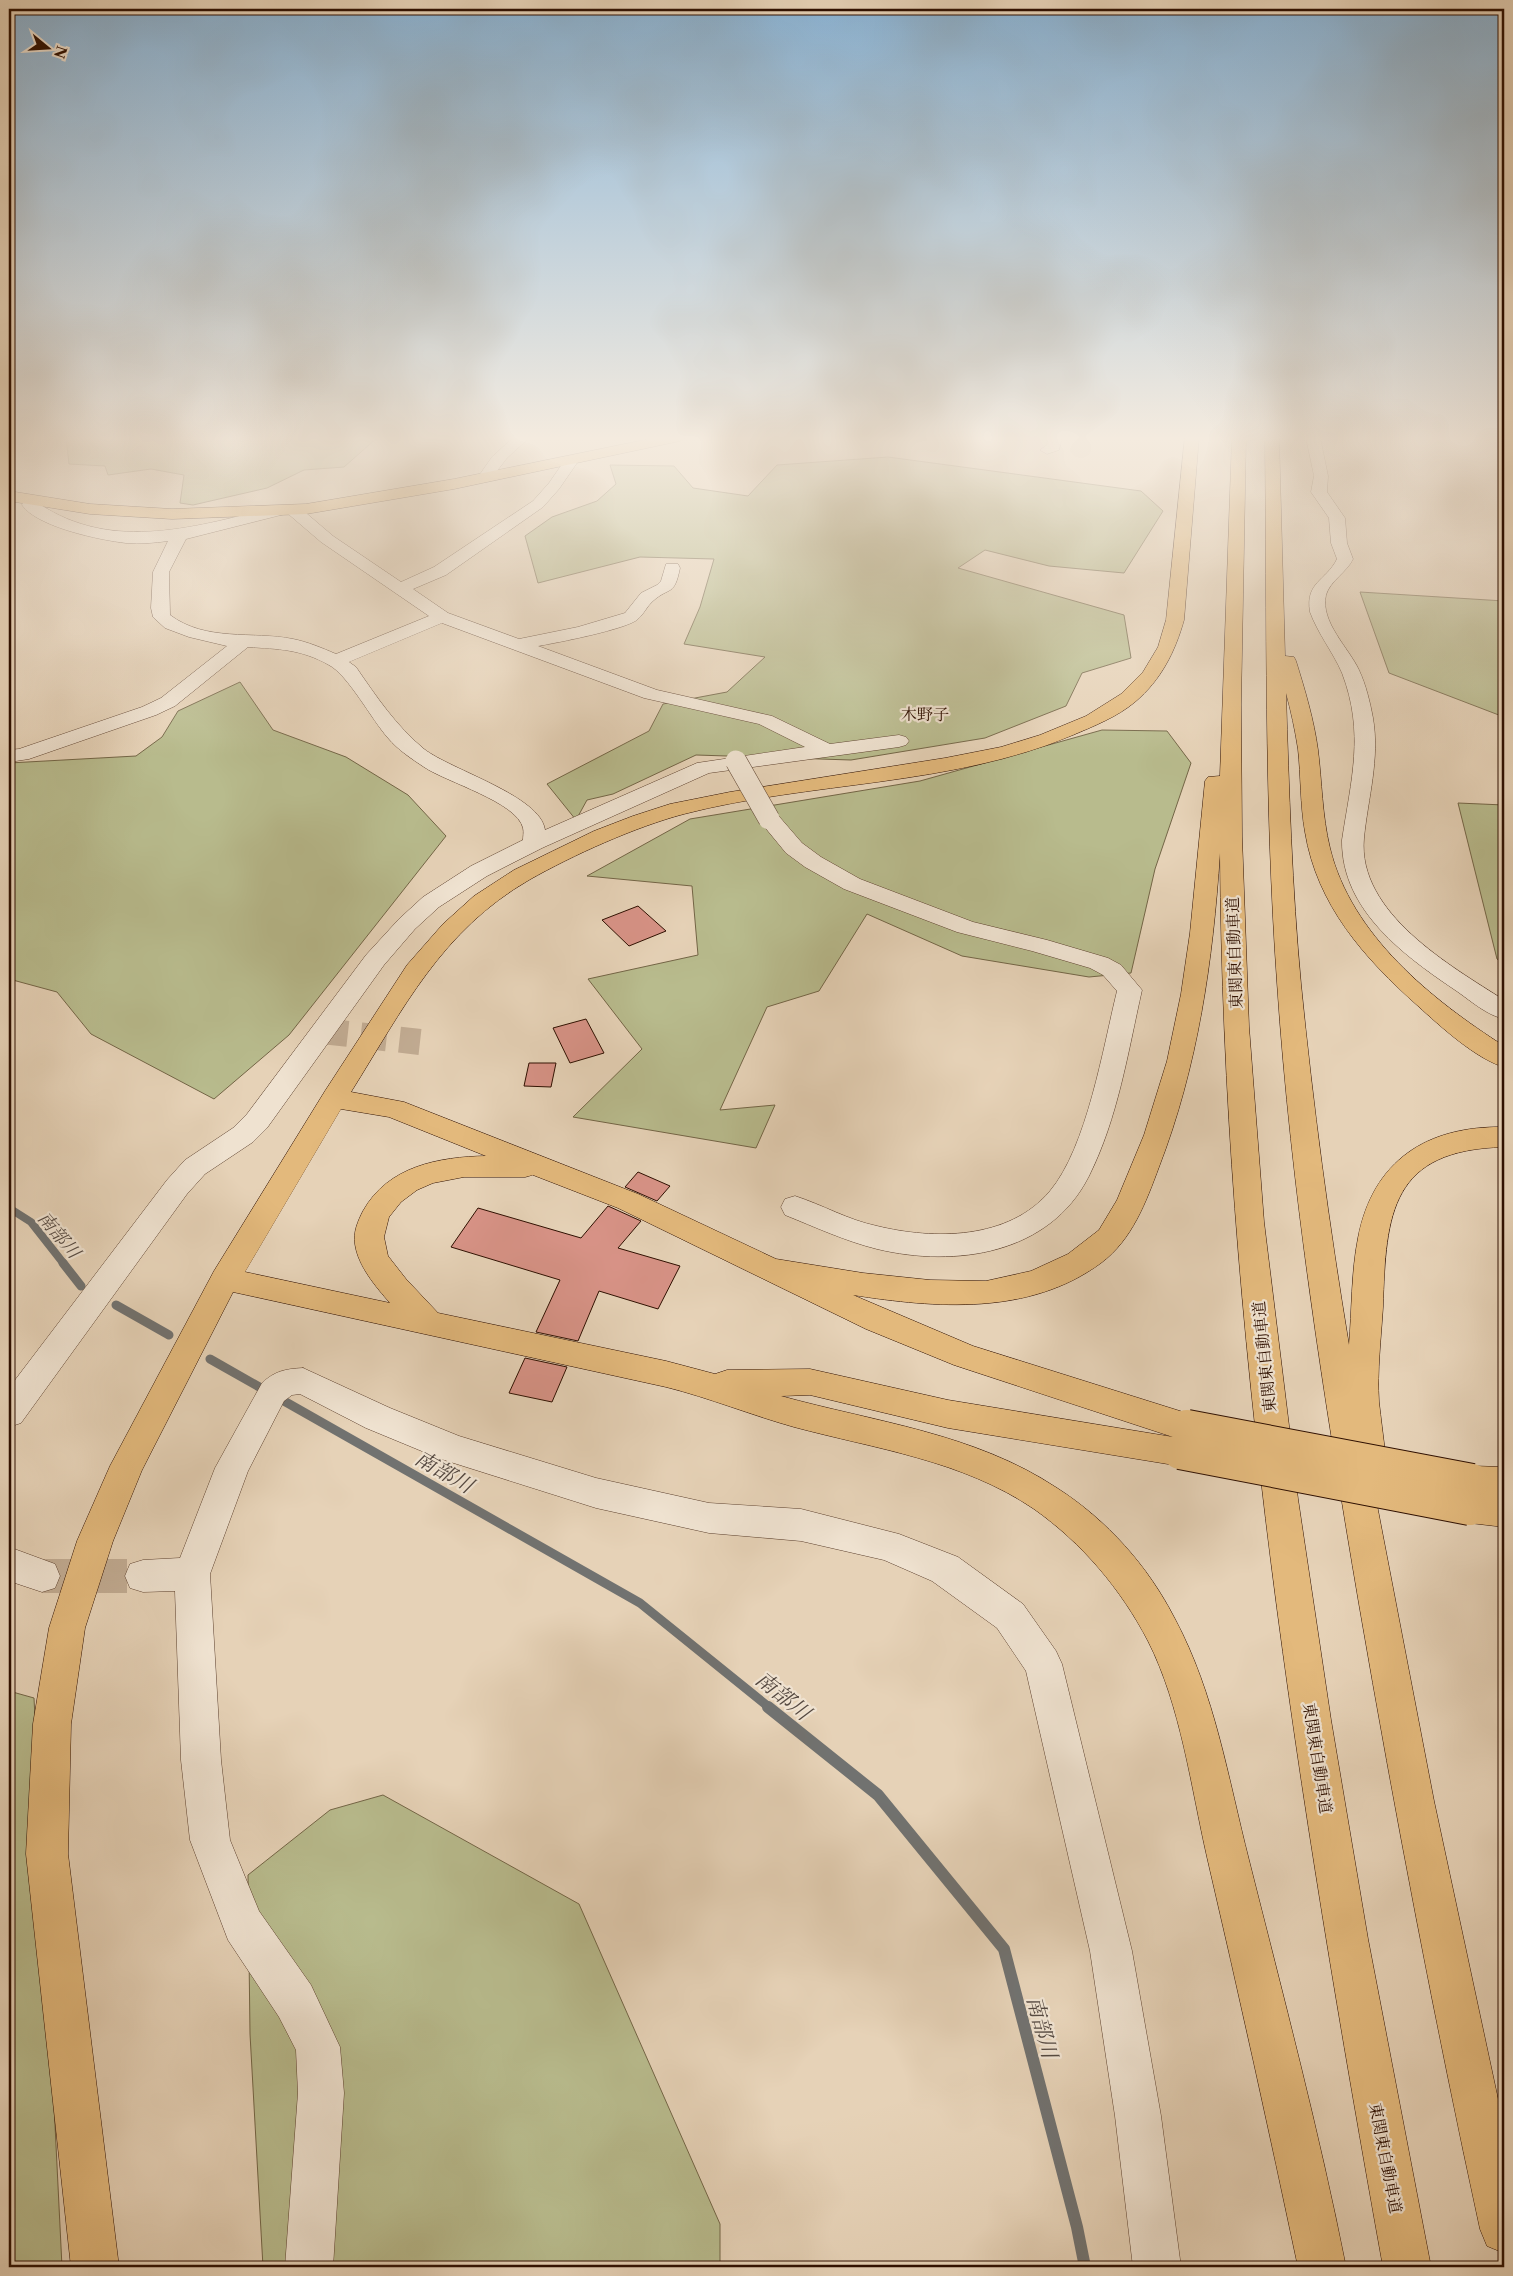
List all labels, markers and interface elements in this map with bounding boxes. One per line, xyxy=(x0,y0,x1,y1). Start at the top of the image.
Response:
north arrow xyxy=(22,22,72,72)
text: N xyxy=(50,43,71,61)
district label: 木野子 xyxy=(901,704,949,724)
street label: 東関東自動車道 xyxy=(1222,897,1246,1009)
water label: 南部川 xyxy=(33,1207,86,1264)
street label: 東関東自動車道 xyxy=(1248,1300,1280,1414)
water label: 南部川 xyxy=(411,1445,480,1499)
water label: 南部川 xyxy=(751,1666,817,1726)
street label: 東関東自動車道 xyxy=(1299,1701,1337,1815)
water label: 南部川 xyxy=(1022,1993,1063,2062)
street label: 東関東自動車道 xyxy=(1365,2101,1407,2215)

